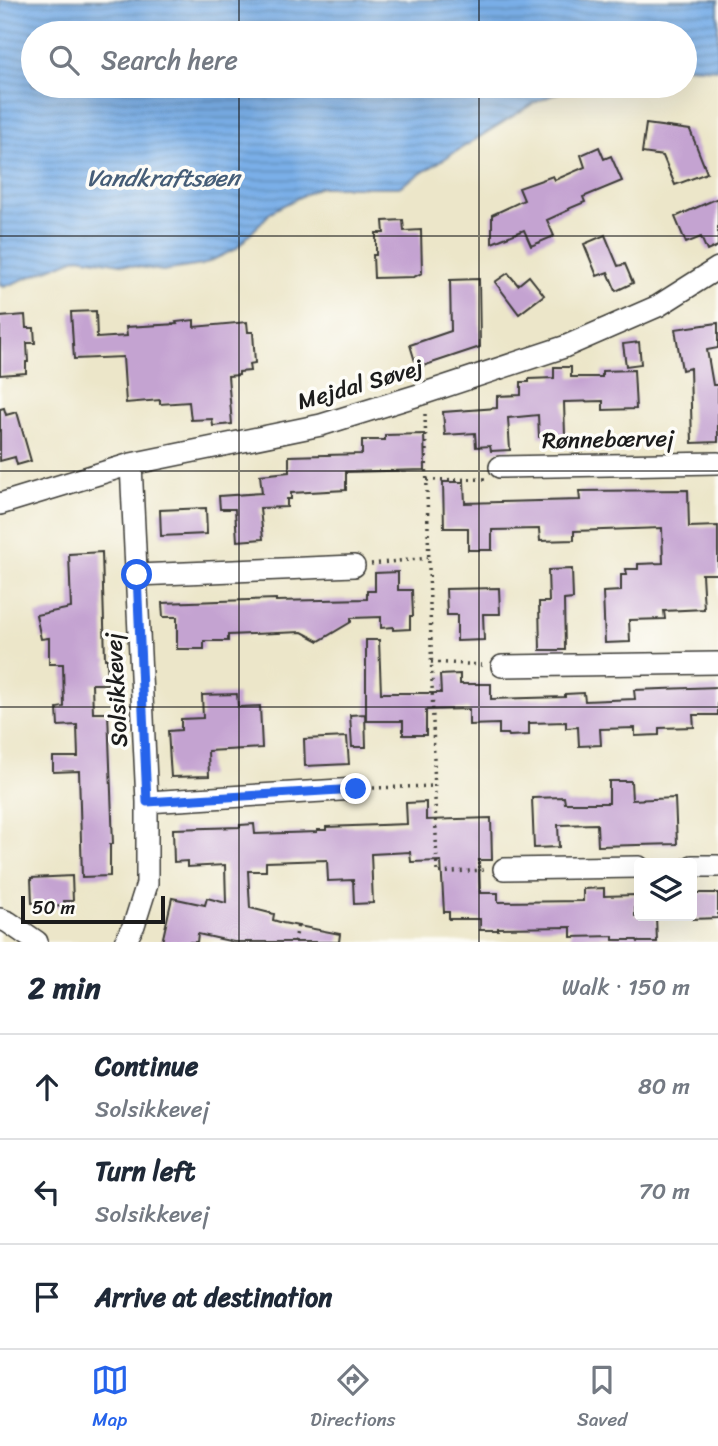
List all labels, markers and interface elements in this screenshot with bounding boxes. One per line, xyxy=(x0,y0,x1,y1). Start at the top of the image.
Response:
search box xyxy=(21,21,697,98)
text: Search here xyxy=(101,37,238,83)
icon: search xyxy=(45,41,83,79)
water label: Vandkraftsøen xyxy=(87,157,242,199)
street label: Mejdal Søvej xyxy=(292,347,429,422)
street label: Rønnebærvej xyxy=(542,418,676,461)
route start xyxy=(121,559,152,590)
street label: Solsikkevej xyxy=(93,631,140,748)
route end xyxy=(340,773,371,804)
map controls xyxy=(634,858,697,921)
button: layers xyxy=(634,858,697,921)
text: 50 m xyxy=(32,891,75,924)
scale bar xyxy=(21,893,164,925)
text: 2 min xyxy=(28,961,101,1015)
text: Walk · 150 m xyxy=(562,967,690,1008)
text: Continue xyxy=(95,1043,198,1089)
text: 80 m xyxy=(638,1066,690,1107)
icon: ahead xyxy=(28,1068,66,1106)
text: Solsikkevej xyxy=(95,1089,209,1130)
text: Turn left xyxy=(95,1148,195,1194)
text: 70 m xyxy=(639,1171,690,1212)
icon: left xyxy=(28,1173,66,1211)
text: Solsikkevej xyxy=(95,1194,209,1235)
text: Arrive at destination xyxy=(95,1274,332,1320)
icon: arrive xyxy=(28,1278,66,1316)
tab: Map xyxy=(91,1361,129,1436)
tab: Directions xyxy=(310,1361,396,1436)
tab: Saved xyxy=(577,1361,627,1436)

